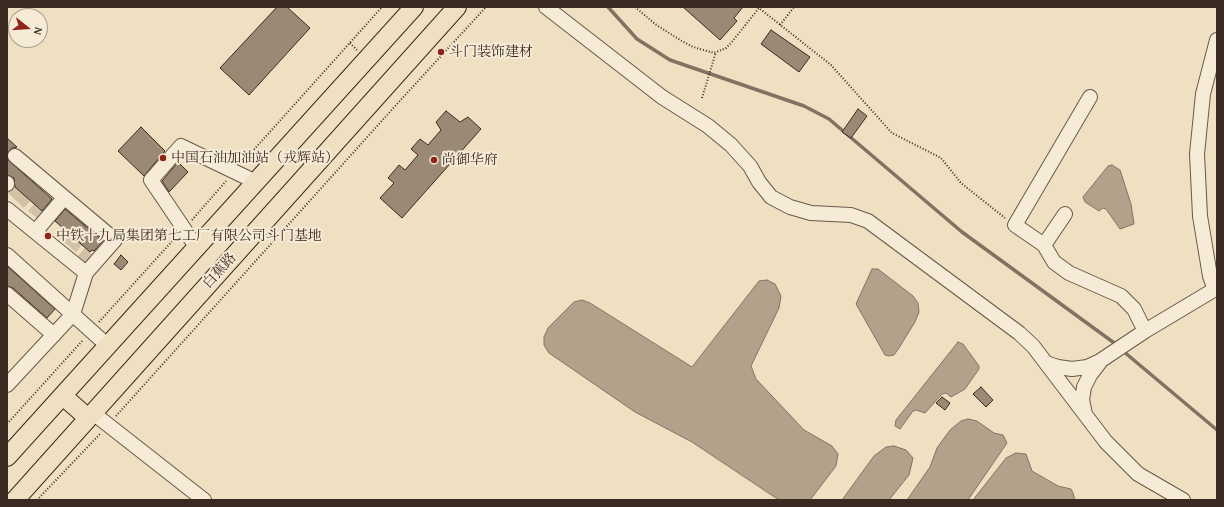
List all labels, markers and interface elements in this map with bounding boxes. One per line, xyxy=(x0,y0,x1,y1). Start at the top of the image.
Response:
north arrow xyxy=(8,8,48,48)
text: N xyxy=(30,25,47,37)
place label: 斗门装饰建材 xyxy=(449,44,533,60)
marker: 斗门装饰建材 xyxy=(436,47,446,57)
place label: 中国石油加油站（戎辉站） xyxy=(171,150,339,166)
place label: 尚御华府 xyxy=(442,152,498,168)
marker: 中国石油加油站（戎辉站） xyxy=(158,153,168,163)
marker: 尚御华府 xyxy=(429,155,439,165)
place label: 中铁十九局集团第七工厂有限公司斗门基地 xyxy=(56,228,322,244)
marker: 中铁十九局集团第七工厂有限公司斗门基地 xyxy=(43,231,53,241)
street label: 白蕉路 xyxy=(200,250,240,292)

